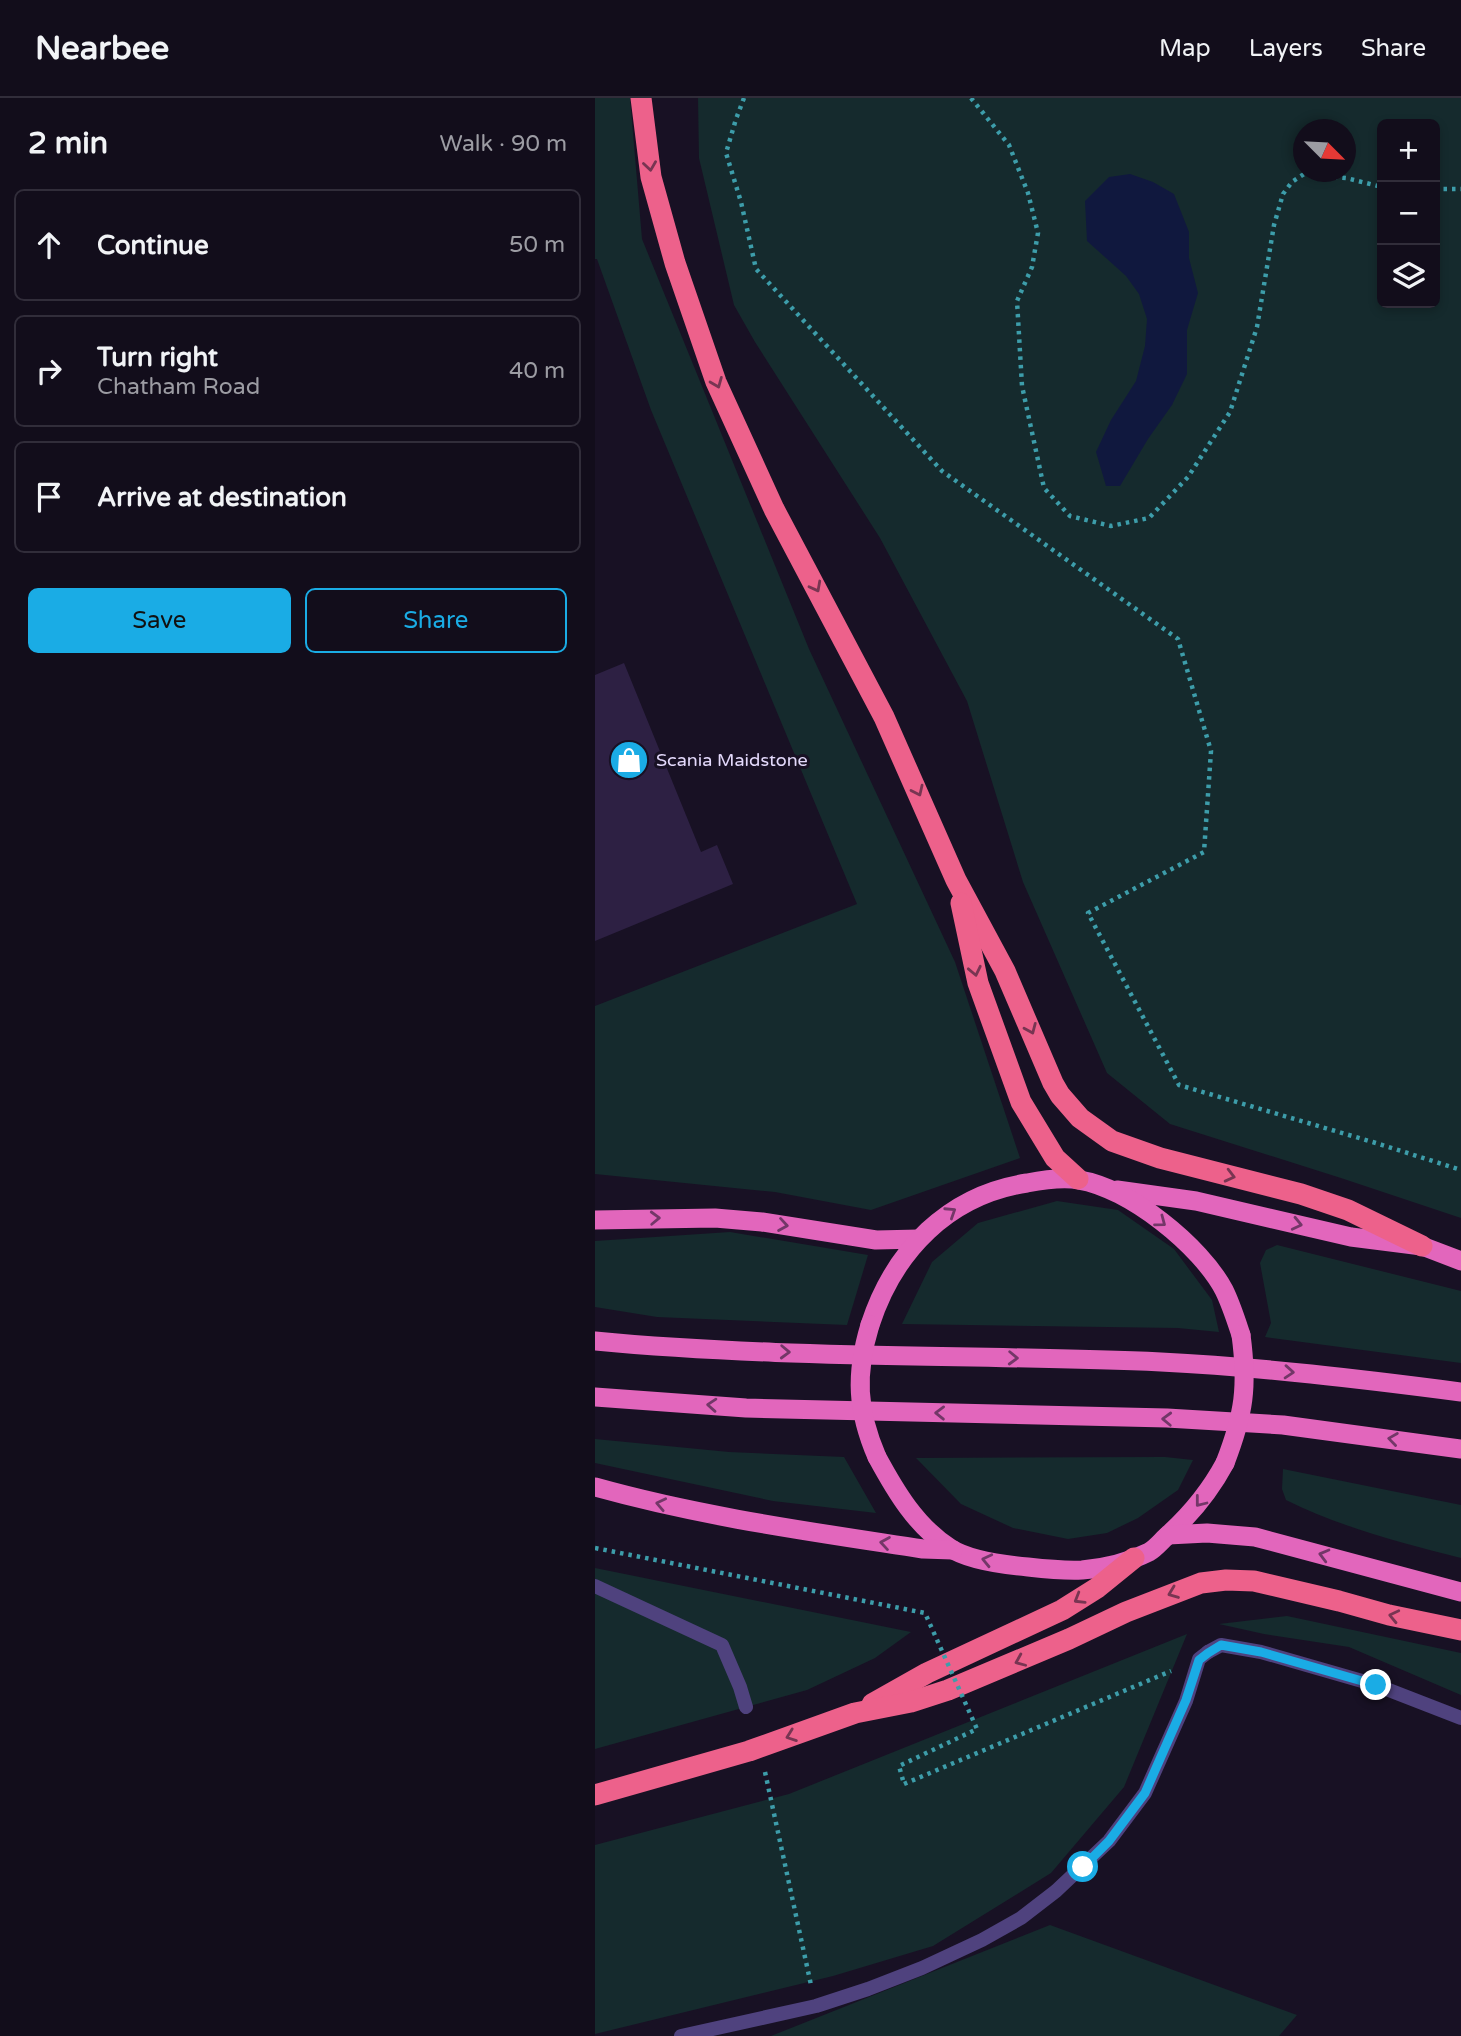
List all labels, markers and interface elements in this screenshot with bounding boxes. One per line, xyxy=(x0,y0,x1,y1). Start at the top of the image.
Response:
text: Nearbee xyxy=(35,29,169,68)
text: Map xyxy=(1159,34,1211,63)
text: Layers xyxy=(1249,34,1323,63)
text: Share xyxy=(1361,34,1426,63)
north arrow xyxy=(1293,119,1356,182)
map controls xyxy=(1377,119,1440,308)
button: + xyxy=(1377,119,1440,182)
text: 2 min xyxy=(28,125,108,162)
text: Walk · 90 m xyxy=(440,130,567,158)
one-way arrow xyxy=(642,160,657,172)
button: − xyxy=(1377,182,1440,245)
icon: ahead xyxy=(30,226,68,264)
text: Continue xyxy=(97,230,209,261)
text: 50 m xyxy=(509,231,565,259)
button: layers xyxy=(1377,245,1440,308)
text: Turn right xyxy=(97,342,218,373)
icon: right xyxy=(30,352,68,390)
text: 40 m xyxy=(509,357,565,385)
text: Chatham Road xyxy=(97,373,260,401)
one-way arrow xyxy=(708,376,722,388)
icon: arrive xyxy=(30,478,68,516)
text: Arrive at destination xyxy=(97,482,347,513)
one-way arrow xyxy=(808,580,821,593)
button: Save xyxy=(28,588,291,653)
button: Share xyxy=(305,588,567,653)
shop icon: Scania Maidstone xyxy=(608,739,650,781)
place label: Scania Maidstone xyxy=(656,749,808,771)
one-way arrow xyxy=(910,783,924,796)
one-way arrow xyxy=(967,965,982,977)
one-way arrow xyxy=(1022,1022,1036,1034)
one-way arrow xyxy=(1224,1168,1236,1182)
one-way arrow xyxy=(944,1207,957,1220)
one-way arrow xyxy=(650,1211,661,1226)
one-way arrow xyxy=(1153,1214,1166,1226)
one-way arrow xyxy=(1291,1216,1303,1230)
one-way arrow xyxy=(777,1218,789,1233)
one-way arrow xyxy=(780,1344,791,1359)
one-way arrow xyxy=(1008,1350,1019,1365)
one-way arrow xyxy=(1284,1364,1295,1379)
one-way arrow xyxy=(706,1398,717,1413)
one-way arrow xyxy=(934,1406,945,1421)
one-way arrow xyxy=(1161,1411,1172,1426)
one-way arrow xyxy=(1388,1432,1399,1447)
one-way arrow xyxy=(1195,1494,1208,1507)
one-way arrow xyxy=(655,1498,667,1513)
one-way arrow xyxy=(879,1536,891,1551)
one-way arrow xyxy=(1319,1549,1331,1563)
one-way arrow xyxy=(981,1554,993,1568)
one-way arrow xyxy=(1168,1585,1180,1599)
one-way arrow xyxy=(1074,1591,1087,1604)
one-way arrow xyxy=(1388,1610,1400,1624)
one-way arrow xyxy=(1014,1652,1026,1666)
route end xyxy=(1360,1669,1391,1700)
one-way arrow xyxy=(785,1728,798,1742)
route start xyxy=(1067,1851,1098,1882)

